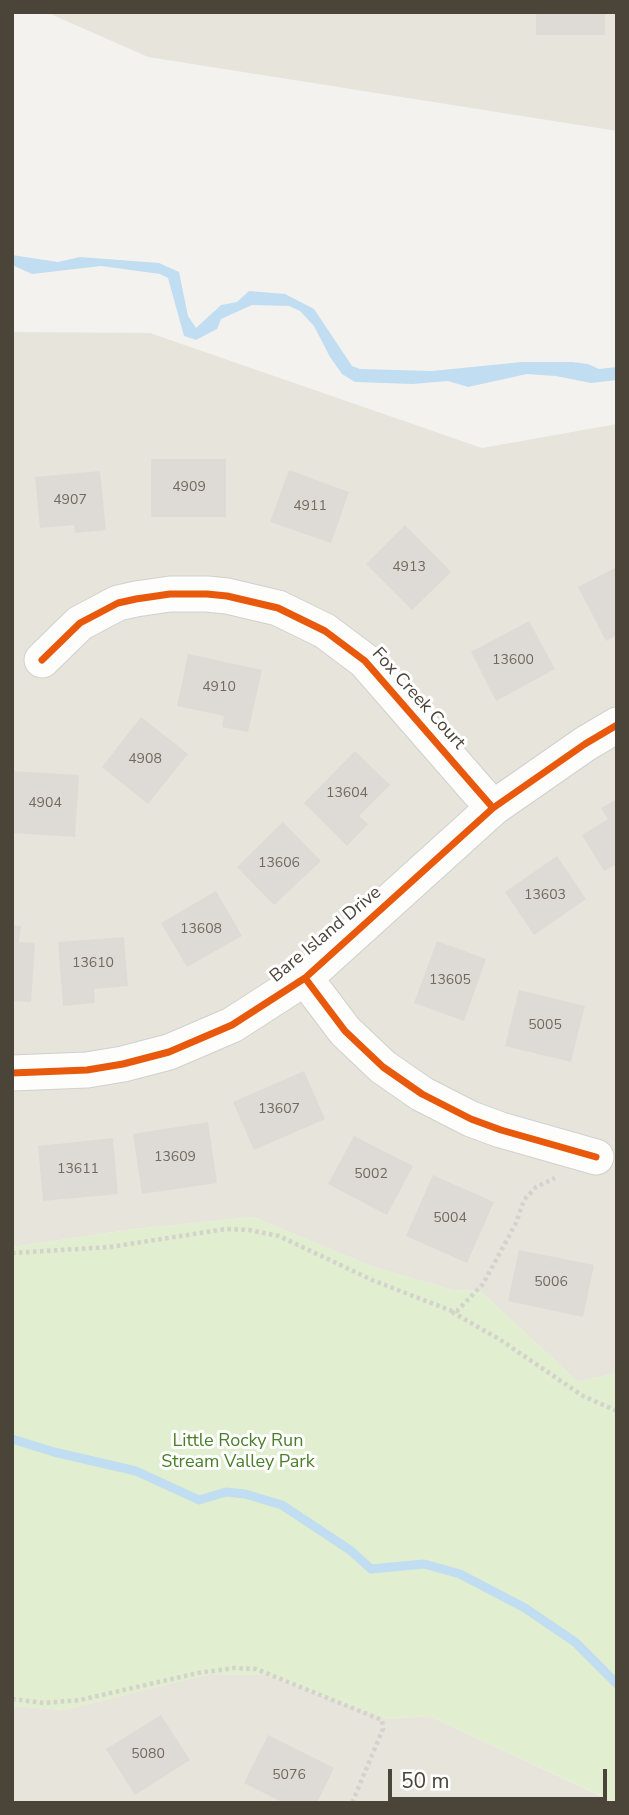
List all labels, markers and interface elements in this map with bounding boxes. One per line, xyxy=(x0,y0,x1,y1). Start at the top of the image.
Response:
house number: 4909 xyxy=(172,480,206,496)
house number: 4907 xyxy=(53,493,87,509)
house number: 4911 xyxy=(293,499,327,515)
house number: 4913 xyxy=(392,560,426,576)
street label: Fox Creek Court xyxy=(367,644,469,754)
house number: 13600 xyxy=(492,653,534,669)
house number: 4910 xyxy=(202,680,236,696)
house number: 4908 xyxy=(128,752,162,768)
house number: 13604 xyxy=(326,786,368,802)
house number: 4904 xyxy=(28,796,62,812)
house number: 13606 xyxy=(258,856,300,872)
street label: Bare Island Drive xyxy=(266,882,386,988)
house number: 13603 xyxy=(524,888,566,904)
house number: 13608 xyxy=(180,922,222,938)
house number: 13610 xyxy=(72,956,114,972)
house number: 13605 xyxy=(429,973,471,989)
house number: 5005 xyxy=(528,1018,562,1034)
house number: 13607 xyxy=(258,1102,300,1118)
house number: 13609 xyxy=(154,1150,196,1166)
house number: 13611 xyxy=(57,1162,99,1178)
house number: 5002 xyxy=(354,1167,388,1183)
house number: 5004 xyxy=(433,1211,467,1227)
house number: 5006 xyxy=(534,1275,568,1291)
park label: Little Rocky Run Stream Valley Park xyxy=(161,1431,315,1474)
house number: 5080 xyxy=(131,1747,165,1763)
scale bar xyxy=(391,1756,610,1800)
text: 50 m xyxy=(401,1767,450,1795)
house number: 5076 xyxy=(272,1768,306,1784)

